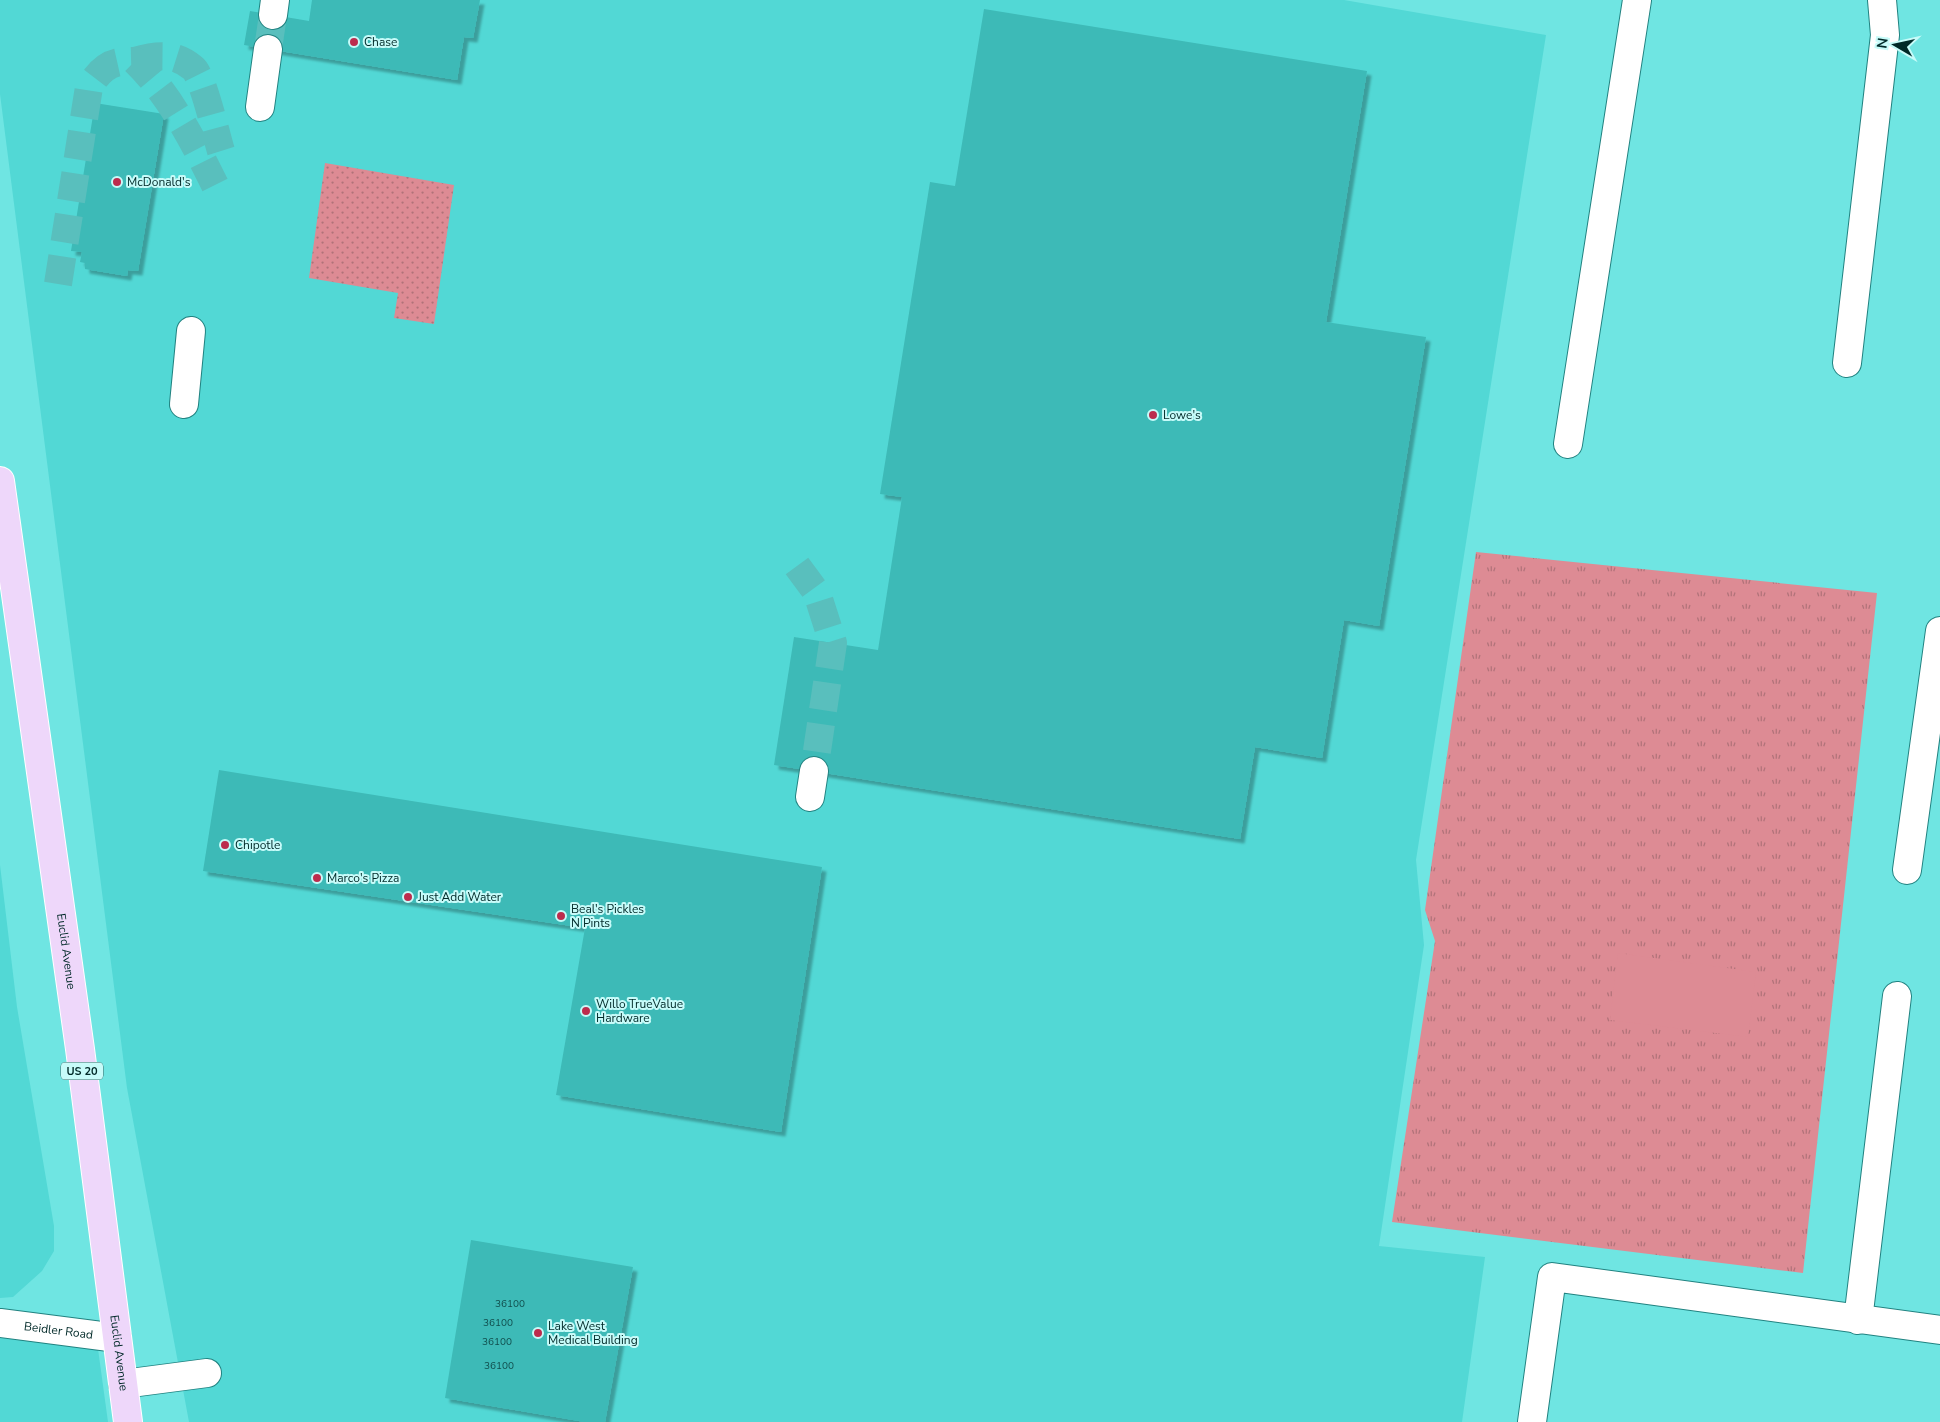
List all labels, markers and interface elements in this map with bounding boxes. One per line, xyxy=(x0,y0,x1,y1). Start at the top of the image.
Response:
north arrow xyxy=(1870,20,1920,70)
place label: Chase xyxy=(364,34,397,50)
marker: Chase xyxy=(348,36,360,48)
text: N xyxy=(1872,36,1893,50)
place label: McDonald's xyxy=(127,174,191,190)
marker: McDonald's xyxy=(111,176,123,188)
place label: Lowe's xyxy=(1163,407,1201,423)
marker: Lowe's xyxy=(1147,409,1159,421)
place label: Chipotle xyxy=(235,837,280,853)
marker: Chipotle xyxy=(219,839,231,851)
place label: Marco's Pizza xyxy=(327,870,399,886)
marker: Marco's Pizza xyxy=(311,872,323,884)
place label: Just Add Water xyxy=(417,889,502,905)
marker: Just Add Water xyxy=(402,891,414,903)
place label: Beal's Pickles N Pints xyxy=(571,901,644,931)
marker: Beal's Pickles N Pints xyxy=(555,910,567,922)
street label: Euclid Avenue xyxy=(53,912,80,990)
place label: Willo TrueValue Hardware xyxy=(596,996,683,1026)
marker: Willo TrueValue Hardware xyxy=(580,1005,592,1017)
road number: US 20 xyxy=(61,1062,103,1080)
house number: 36100 xyxy=(495,1297,525,1311)
street label: Euclid Avenue xyxy=(106,1314,132,1392)
house number: 36100 xyxy=(483,1316,513,1330)
street label: Beidler Road xyxy=(23,1318,94,1343)
place label: Lake West Medical Building xyxy=(548,1318,638,1348)
marker: Lake West Medical Building xyxy=(532,1327,544,1339)
house number: 36100 xyxy=(482,1335,512,1349)
house number: 36100 xyxy=(484,1359,514,1373)

